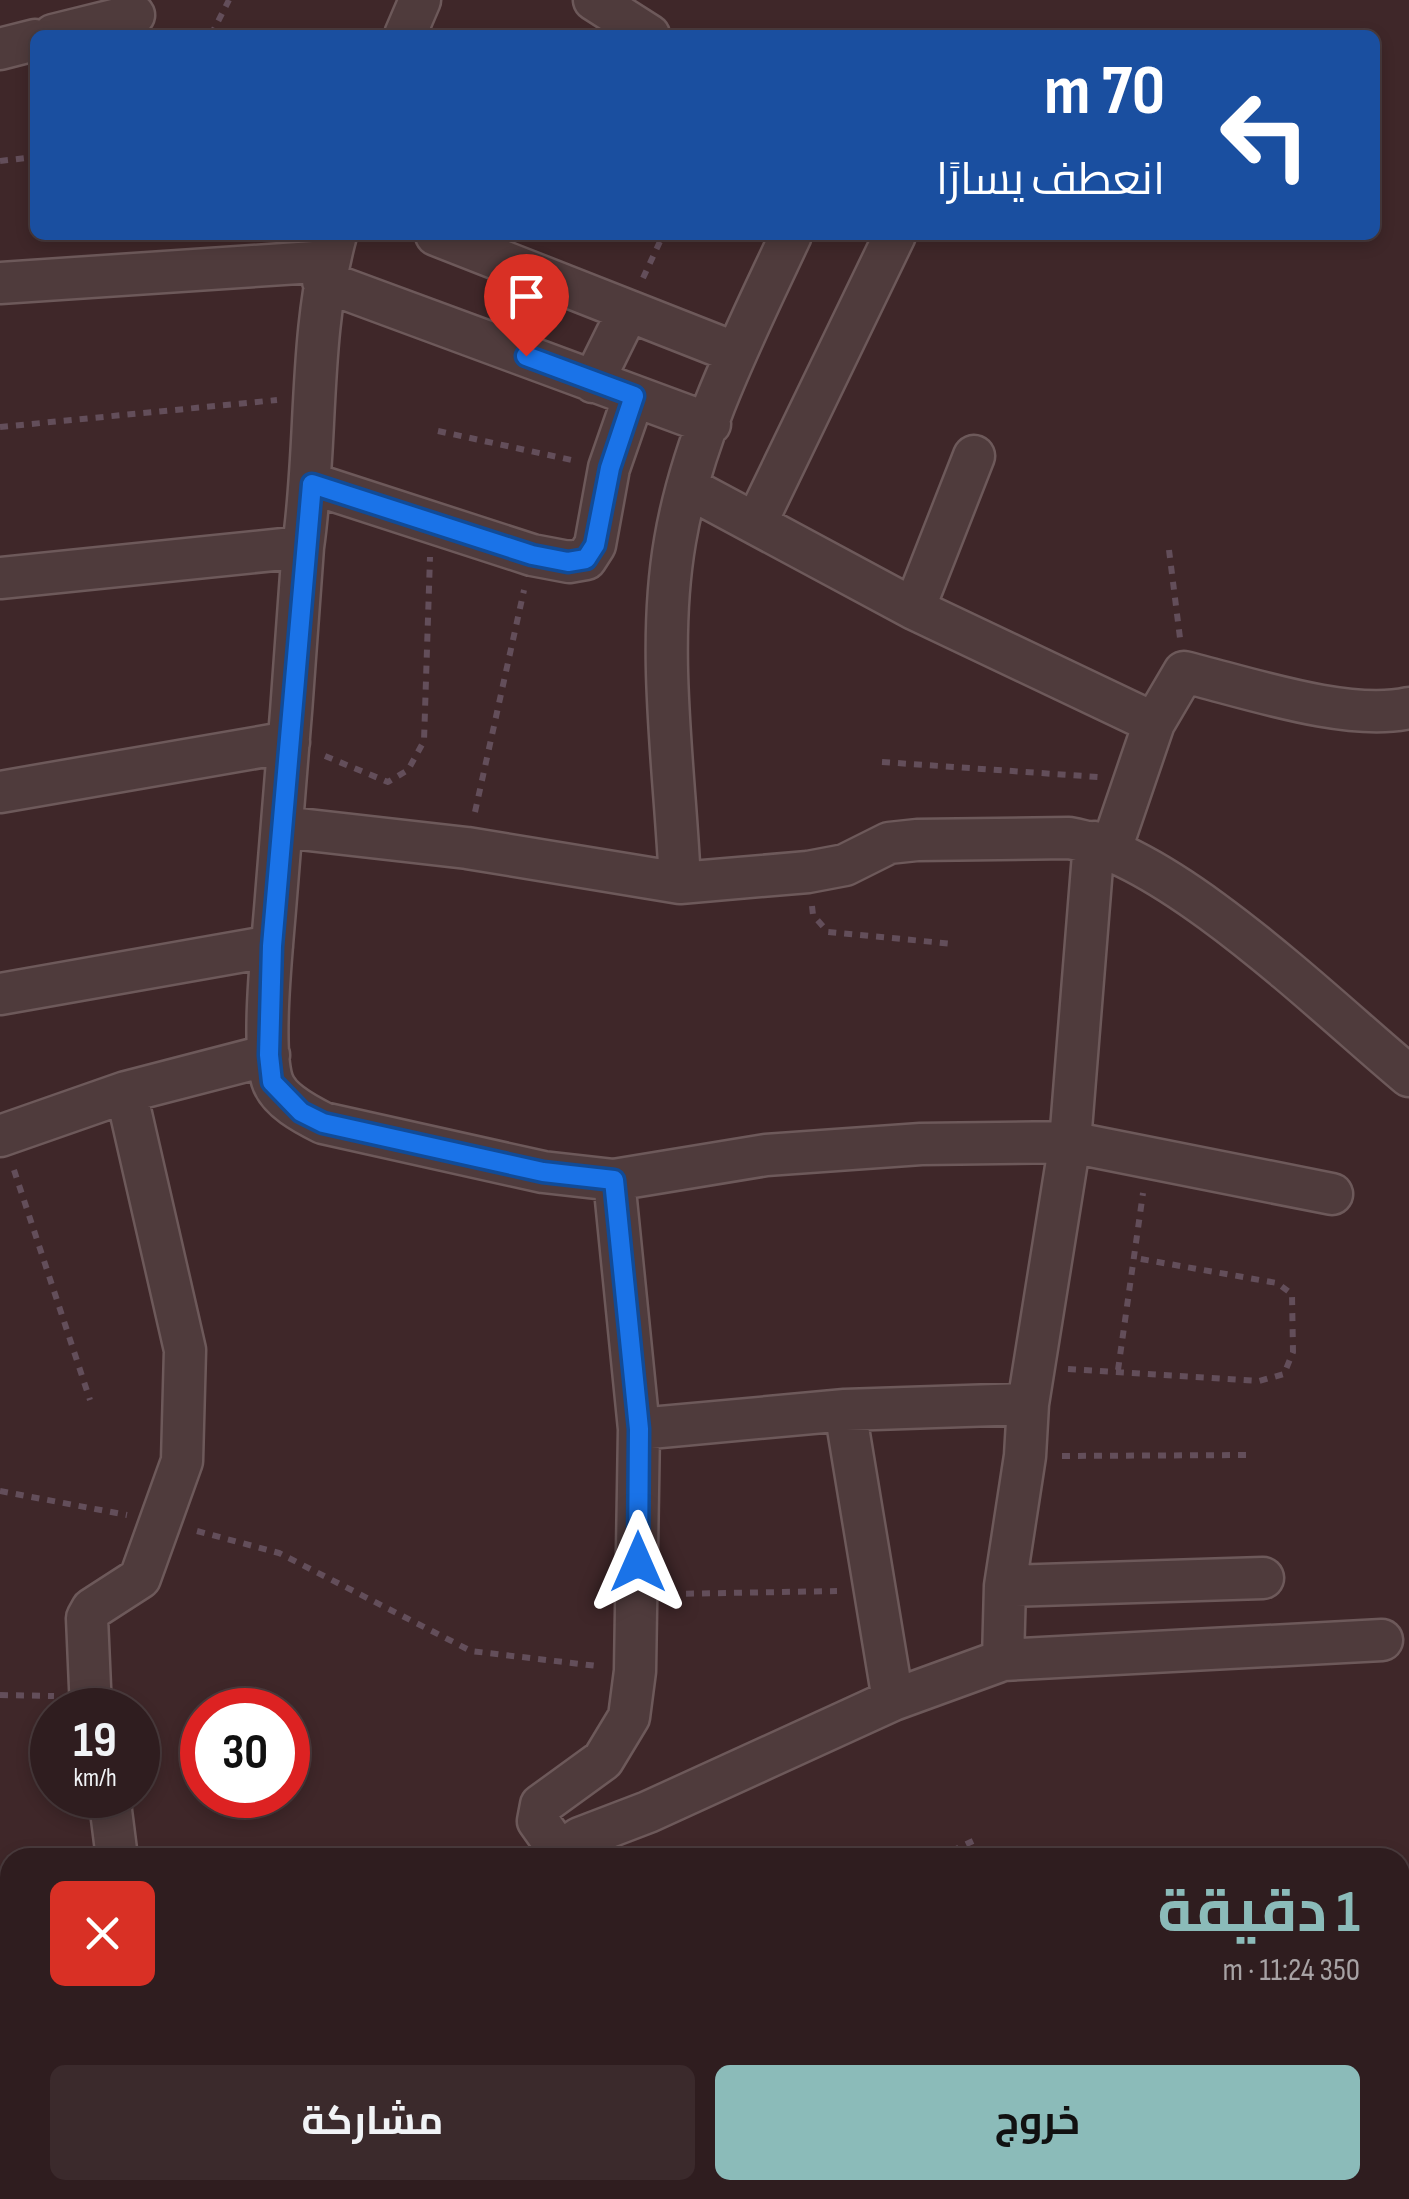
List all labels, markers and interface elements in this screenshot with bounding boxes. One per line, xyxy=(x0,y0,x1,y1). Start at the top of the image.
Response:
text: 70 m xyxy=(1044,50,1165,134)
icon: left xyxy=(1200,70,1330,200)
text: انعطف يسارًا xyxy=(936,153,1165,208)
pin xyxy=(484,254,569,357)
icon: arrive xyxy=(499,269,554,324)
position arrow xyxy=(586,1510,690,1614)
speed limit sign: 30 xyxy=(180,1688,310,1818)
text: 19 xyxy=(73,1711,117,1771)
text: km/h xyxy=(73,1763,117,1794)
text: 1 دقيقة xyxy=(1157,1877,1360,1949)
button: close xyxy=(50,1881,155,1986)
text: 350 m · 11:24 xyxy=(1222,1951,1360,1990)
button: مشاركة xyxy=(50,2065,695,2180)
button: خروج xyxy=(715,2065,1360,2180)

